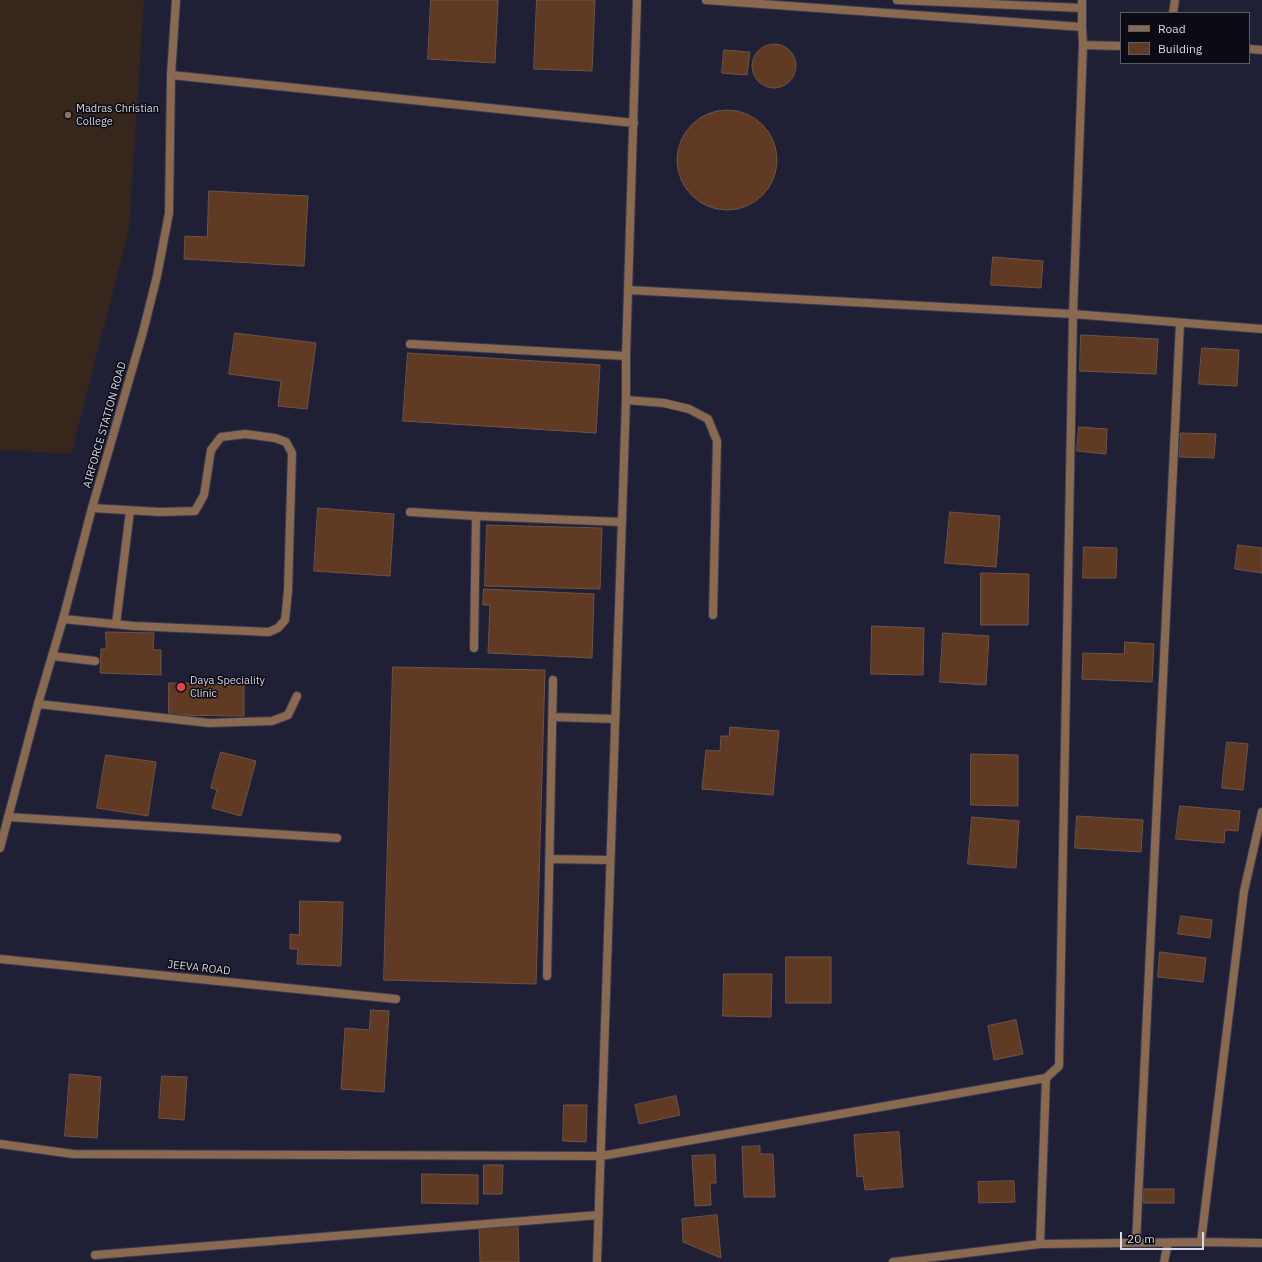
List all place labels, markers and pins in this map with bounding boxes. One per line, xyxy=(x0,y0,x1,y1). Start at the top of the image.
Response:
place label: Madras Christian College xyxy=(76,102,159,128)
marker: Madras Christian College xyxy=(63,110,73,120)
place label: Daya Speciality Clinic xyxy=(190,674,265,700)
marker: Daya Speciality Clinic xyxy=(175,681,187,693)

